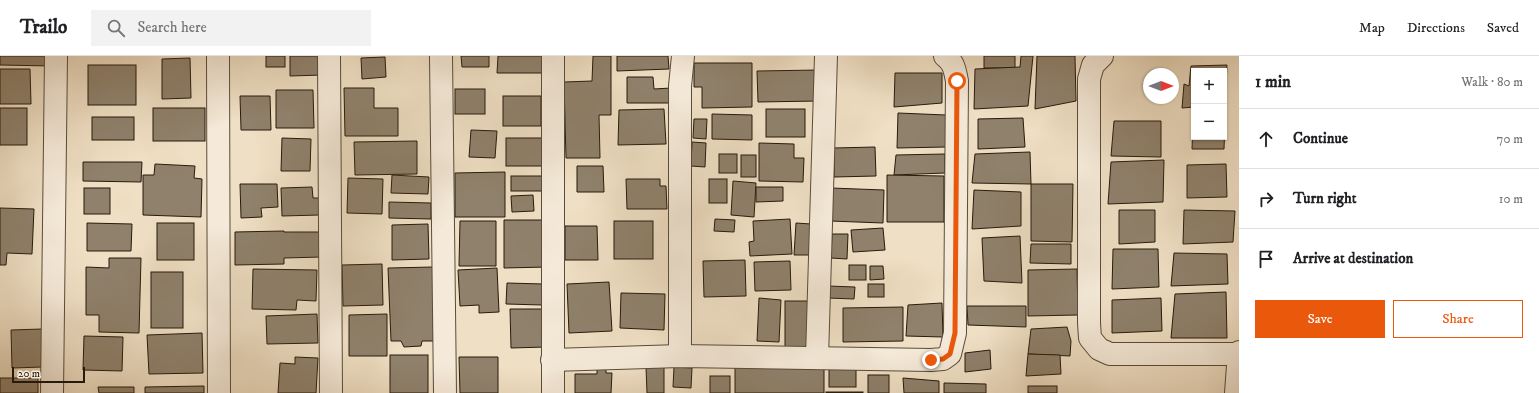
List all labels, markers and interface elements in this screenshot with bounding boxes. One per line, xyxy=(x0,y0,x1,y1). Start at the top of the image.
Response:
search box xyxy=(91,10,371,46)
text: Trailo xyxy=(20,16,67,39)
icon: search xyxy=(105,17,127,39)
text: Search here xyxy=(137,18,207,37)
text: Map xyxy=(1359,19,1385,37)
text: Directions xyxy=(1407,19,1465,37)
text: Saved xyxy=(1487,19,1519,37)
north arrow xyxy=(1143,68,1179,104)
map controls xyxy=(1191,68,1227,140)
button: + xyxy=(1191,68,1227,104)
text: 1 min xyxy=(1255,71,1291,93)
route start xyxy=(948,72,966,90)
text: Walk · 80 m xyxy=(1461,74,1523,90)
button: − xyxy=(1191,104,1227,140)
icon: ahead xyxy=(1255,128,1277,150)
text: Continue xyxy=(1293,129,1348,148)
text: 70 m xyxy=(1497,131,1523,147)
icon: right xyxy=(1255,188,1277,210)
text: Turn right xyxy=(1293,189,1356,208)
text: 10 m xyxy=(1499,191,1523,207)
icon: arrive xyxy=(1255,248,1277,270)
text: Arrive at destination xyxy=(1293,249,1413,268)
button: Save xyxy=(1255,300,1385,338)
button: Share xyxy=(1393,300,1523,338)
route end xyxy=(922,351,940,369)
scale bar xyxy=(12,365,85,384)
text: 20 m xyxy=(18,367,40,381)

